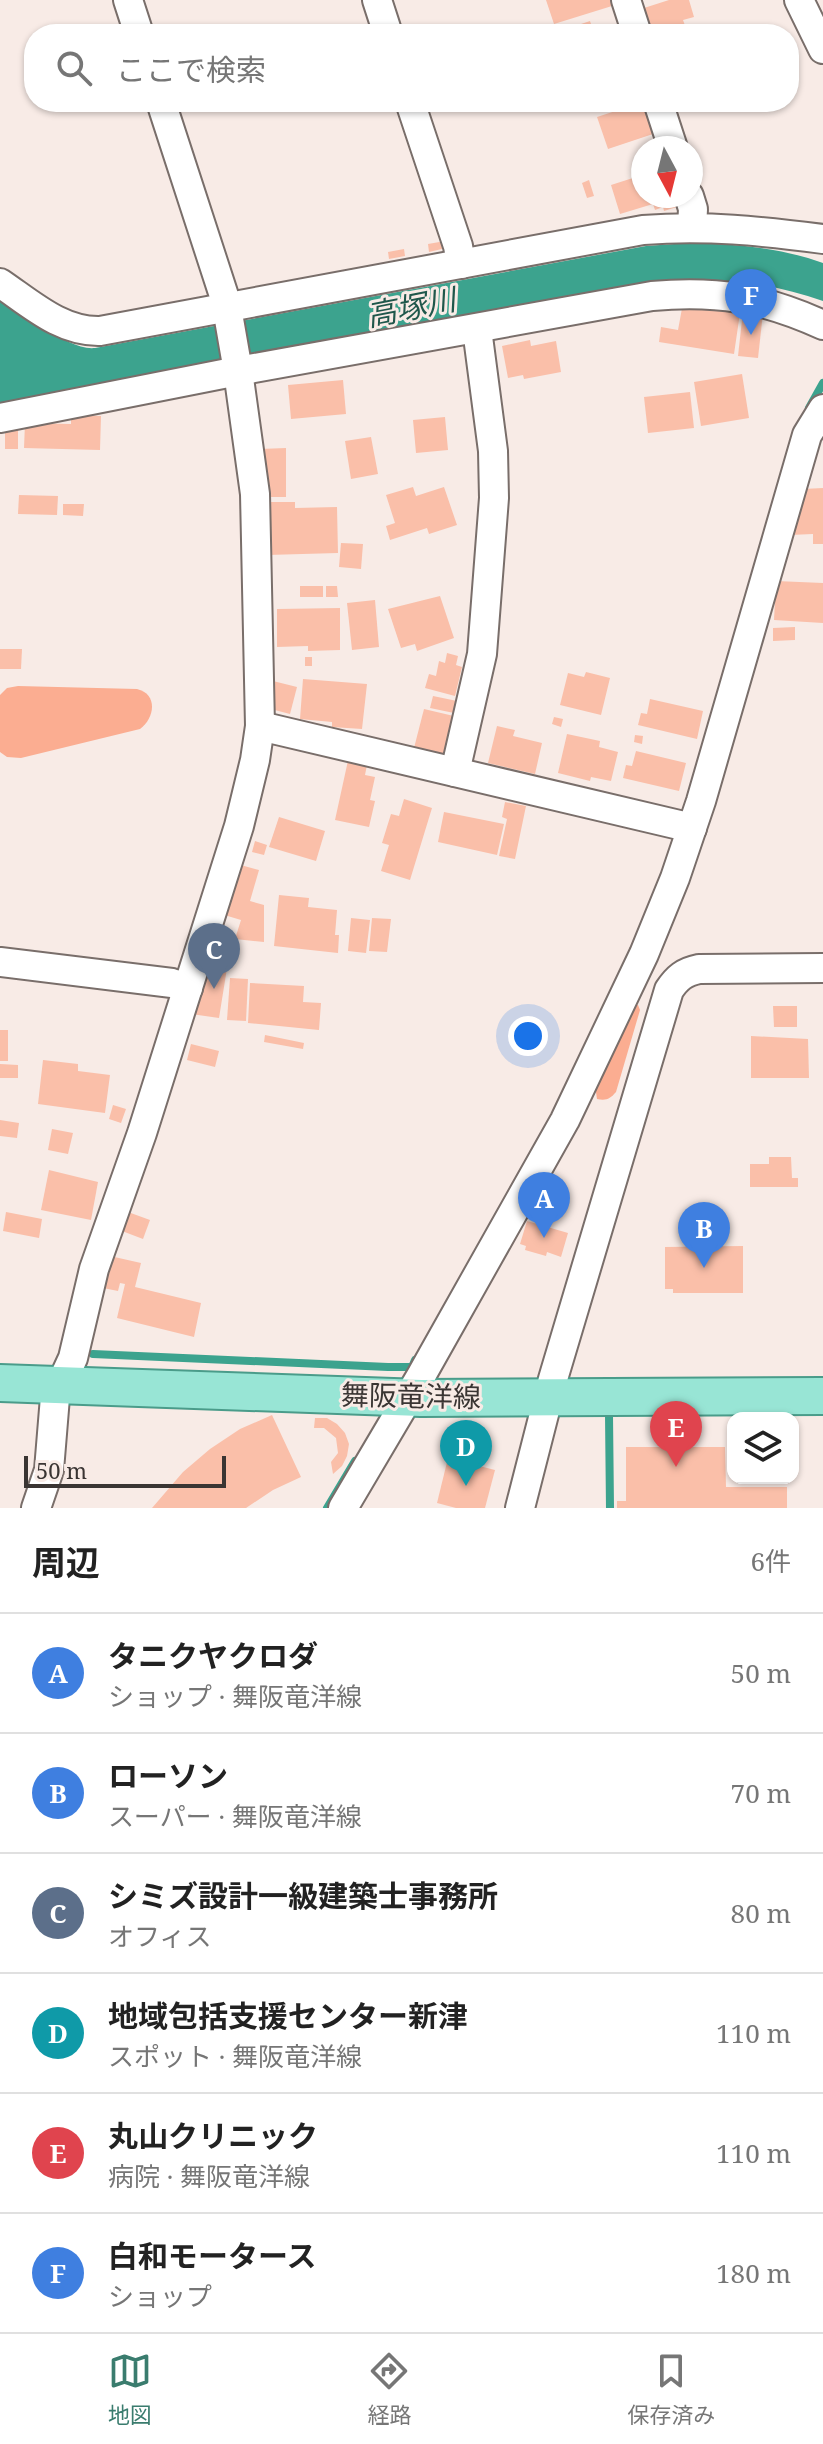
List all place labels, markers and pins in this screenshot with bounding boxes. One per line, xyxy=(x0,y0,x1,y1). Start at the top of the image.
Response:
pin: F xyxy=(725,269,777,335)
pin: C xyxy=(188,923,240,989)
pin: A xyxy=(518,1172,570,1238)
pin: B xyxy=(678,1202,730,1268)
pin: E xyxy=(650,1401,702,1467)
pin: D xyxy=(440,1420,492,1486)

